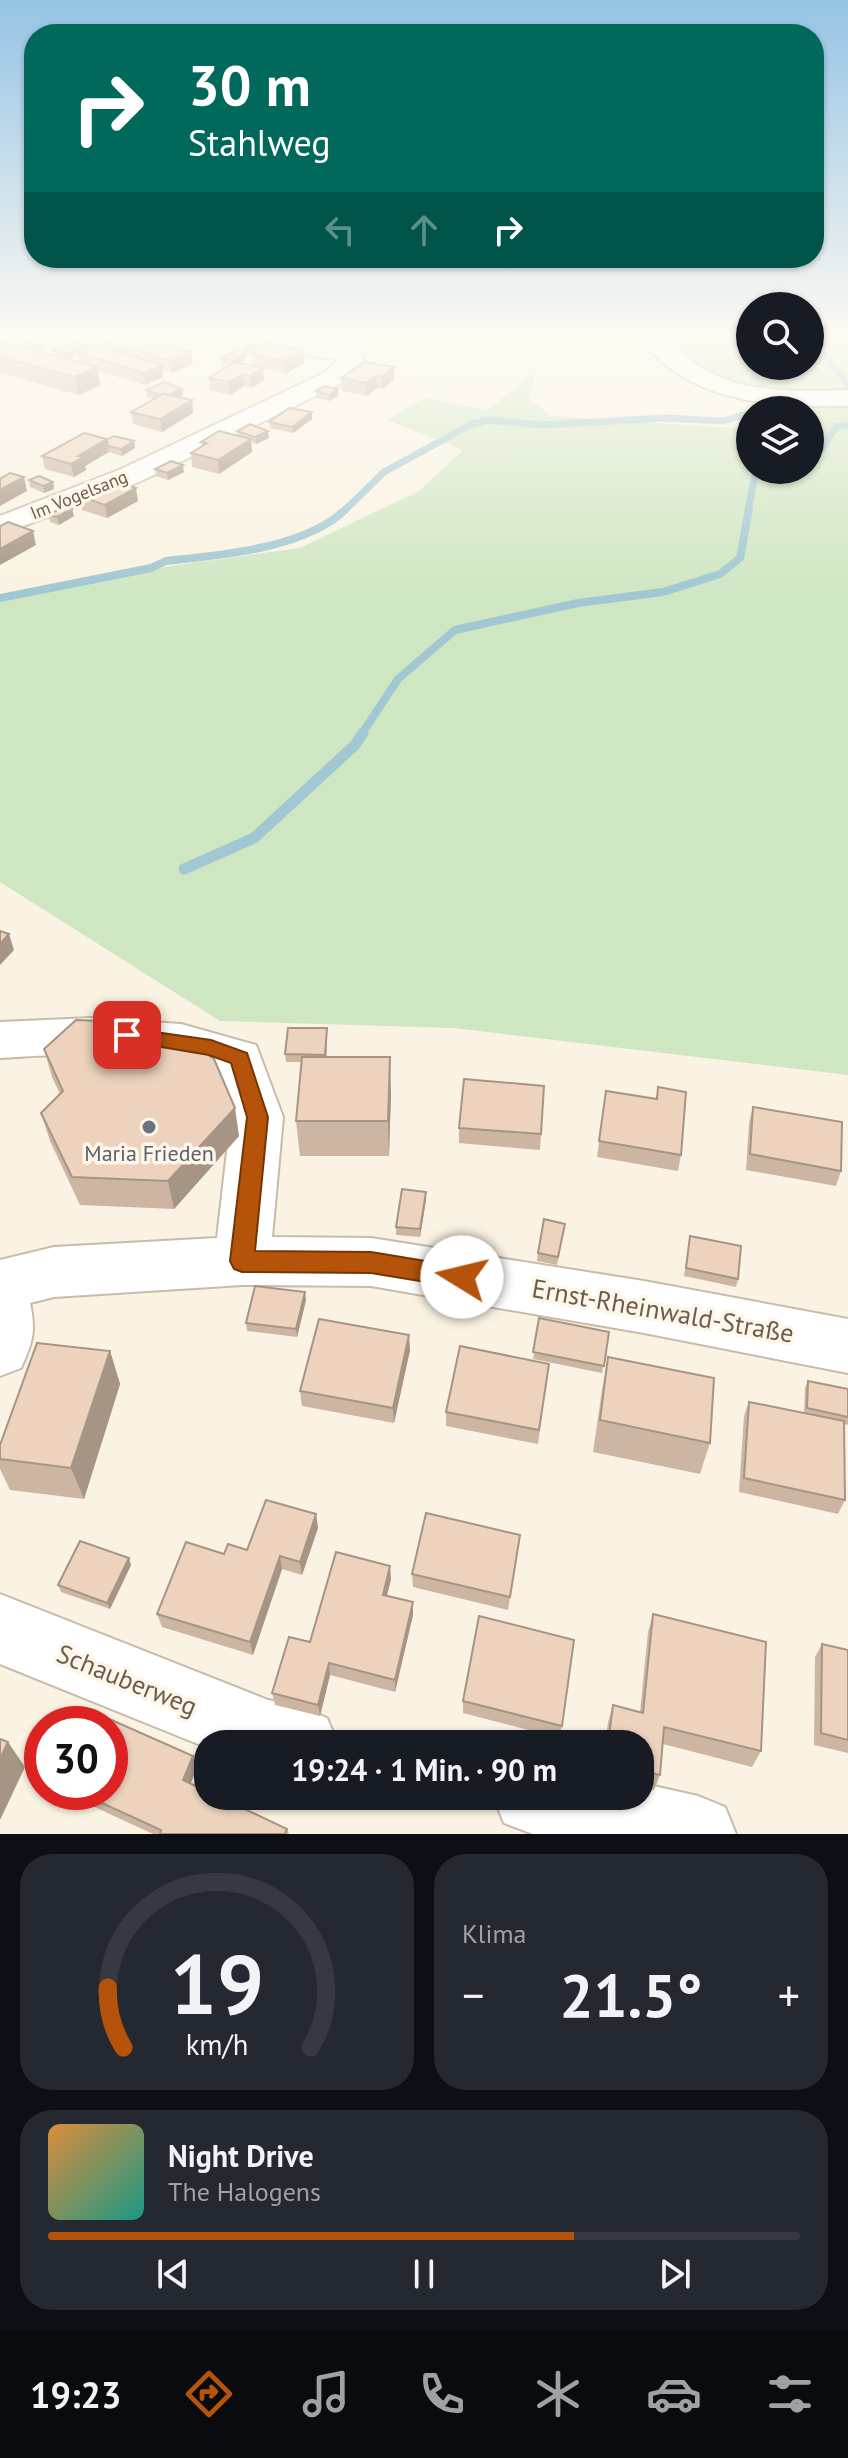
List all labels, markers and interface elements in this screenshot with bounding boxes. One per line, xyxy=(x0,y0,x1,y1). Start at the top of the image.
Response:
text: 30 m xyxy=(188,49,311,121)
icon: right xyxy=(56,56,160,160)
text: Stahlweg xyxy=(188,119,331,166)
icon: left xyxy=(318,208,362,252)
icon: ahead xyxy=(402,208,446,252)
icon: right xyxy=(486,208,530,252)
map controls xyxy=(736,292,824,484)
button: search xyxy=(736,292,824,380)
button: layers xyxy=(736,396,824,484)
street label: Im Vogelsang xyxy=(27,465,131,525)
pin xyxy=(93,1001,161,1069)
icon: arrive xyxy=(105,1013,149,1057)
marker: Maria Frieden xyxy=(140,1118,158,1136)
place label: Maria Frieden xyxy=(84,1139,214,1167)
position arrow xyxy=(420,1235,504,1319)
street label: Ernst-Rheinwald-Straße xyxy=(530,1271,797,1350)
street label: Schauberweg xyxy=(52,1636,202,1723)
speed limit sign: 30 xyxy=(24,1706,128,1810)
text: 19:24 · 1 Min. · 90 m xyxy=(291,1750,557,1789)
text: Klima xyxy=(462,1917,526,1950)
text: 19 xyxy=(170,1929,264,2037)
text: 21.5° xyxy=(559,1956,703,2034)
text: − xyxy=(462,1966,484,2023)
text: + xyxy=(778,1966,800,2023)
text: km/h xyxy=(186,2026,248,2063)
text: Night Drive xyxy=(168,2136,314,2175)
text: The Halogens xyxy=(168,2175,321,2208)
icon: previous xyxy=(151,2252,195,2296)
icon: pause xyxy=(402,2252,446,2296)
icon: next xyxy=(653,2252,697,2296)
icon: directions xyxy=(181,2366,237,2422)
icon: music xyxy=(298,2366,354,2422)
icon: phone xyxy=(414,2366,470,2422)
icon: climate xyxy=(530,2366,586,2422)
icon: car xyxy=(646,2366,702,2422)
icon: filters xyxy=(762,2366,818,2422)
text: 19:23 xyxy=(30,2371,121,2418)

